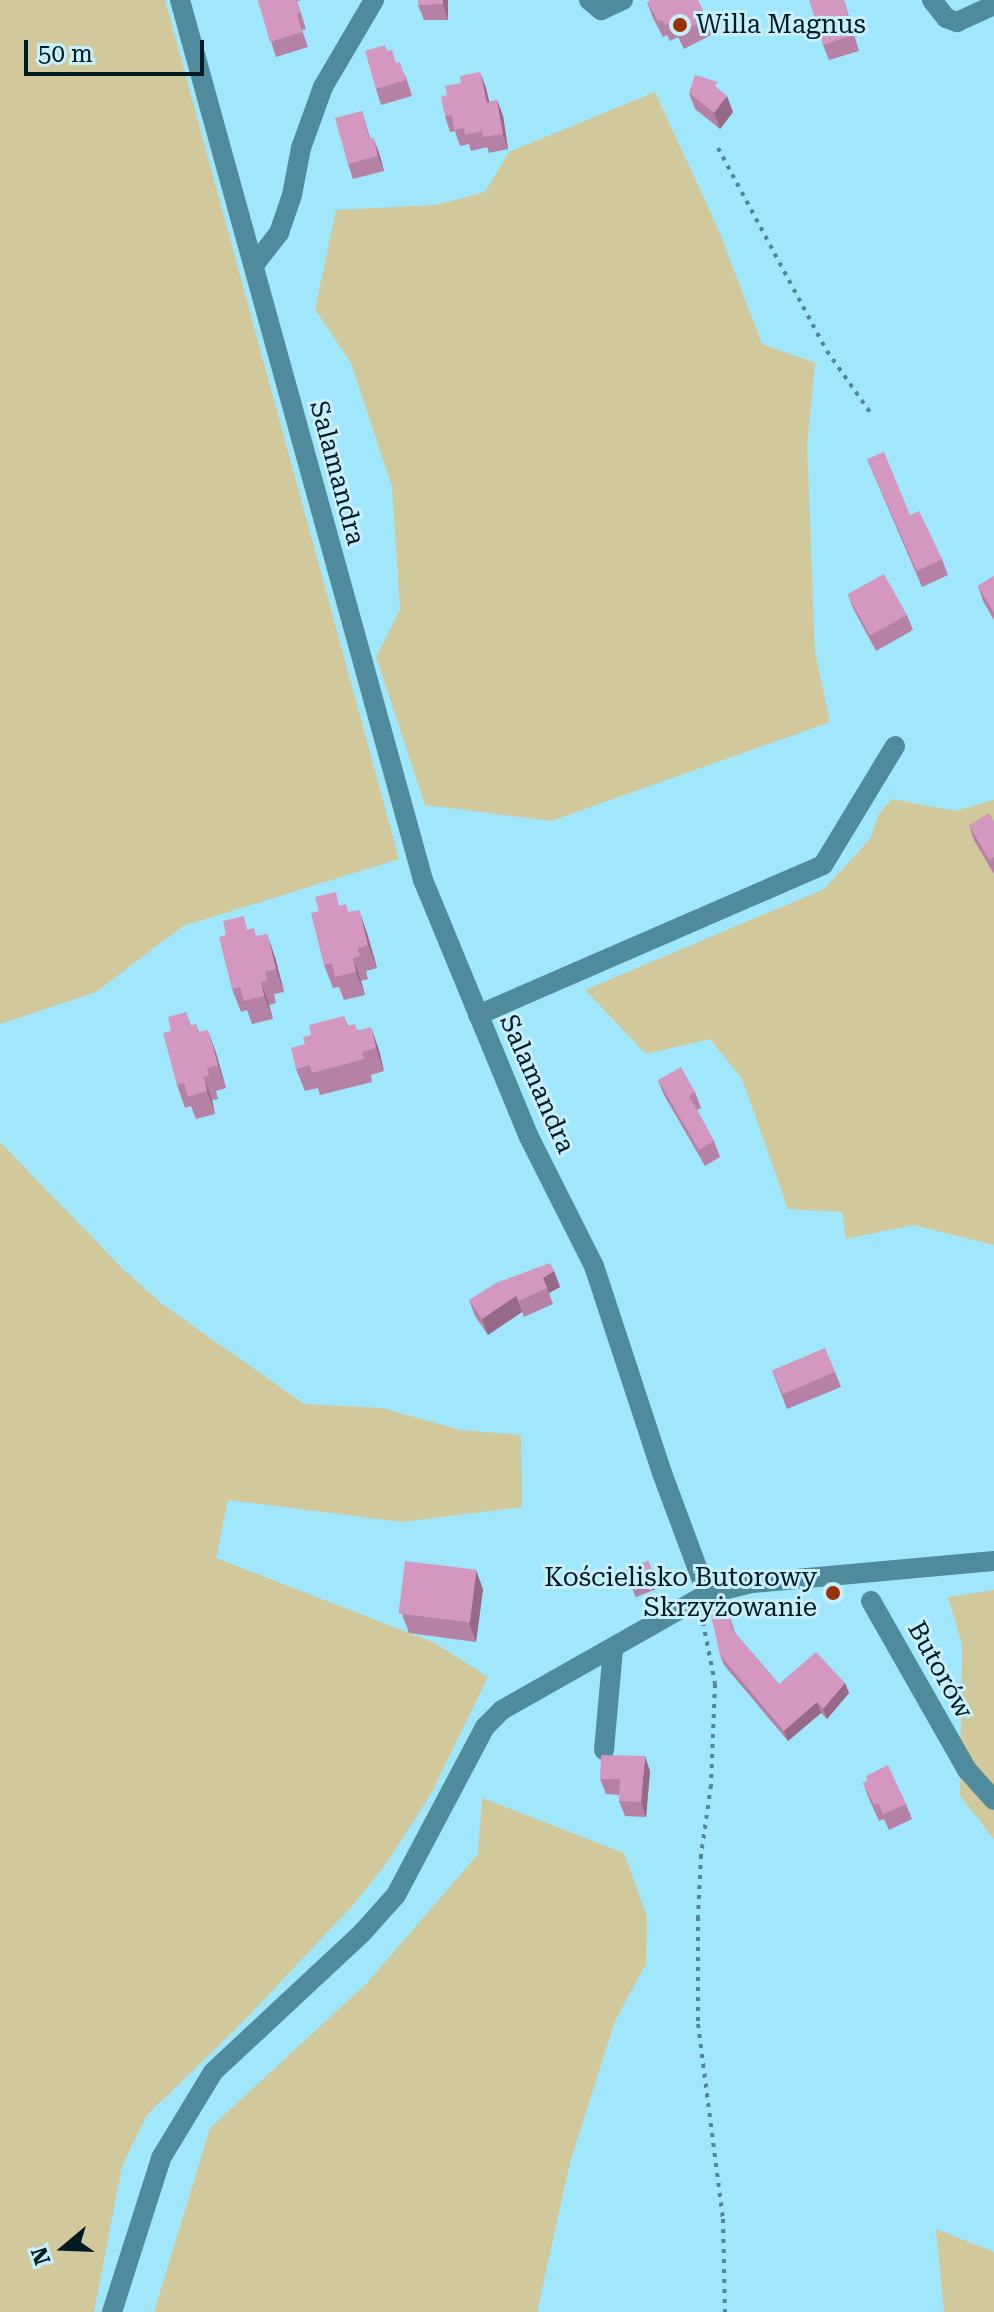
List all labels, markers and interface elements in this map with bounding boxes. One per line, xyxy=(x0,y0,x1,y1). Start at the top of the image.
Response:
place label: Willa Magnus xyxy=(696,9,866,41)
marker: Willa Magnus xyxy=(671,16,689,34)
scale bar xyxy=(28,24,208,74)
text: 50 m xyxy=(38,40,93,68)
street label: Salamandra xyxy=(303,397,371,549)
street label: Salamandra xyxy=(493,1010,581,1158)
place label: Kościelisko Butorowy Skrzyżowanie xyxy=(544,1562,817,1624)
marker: Kościelisko Butorowy Skrzyżowanie xyxy=(824,1584,842,1602)
street label: Butorów xyxy=(901,1616,979,1724)
north arrow xyxy=(24,2208,104,2288)
text: N xyxy=(26,2244,55,2268)

